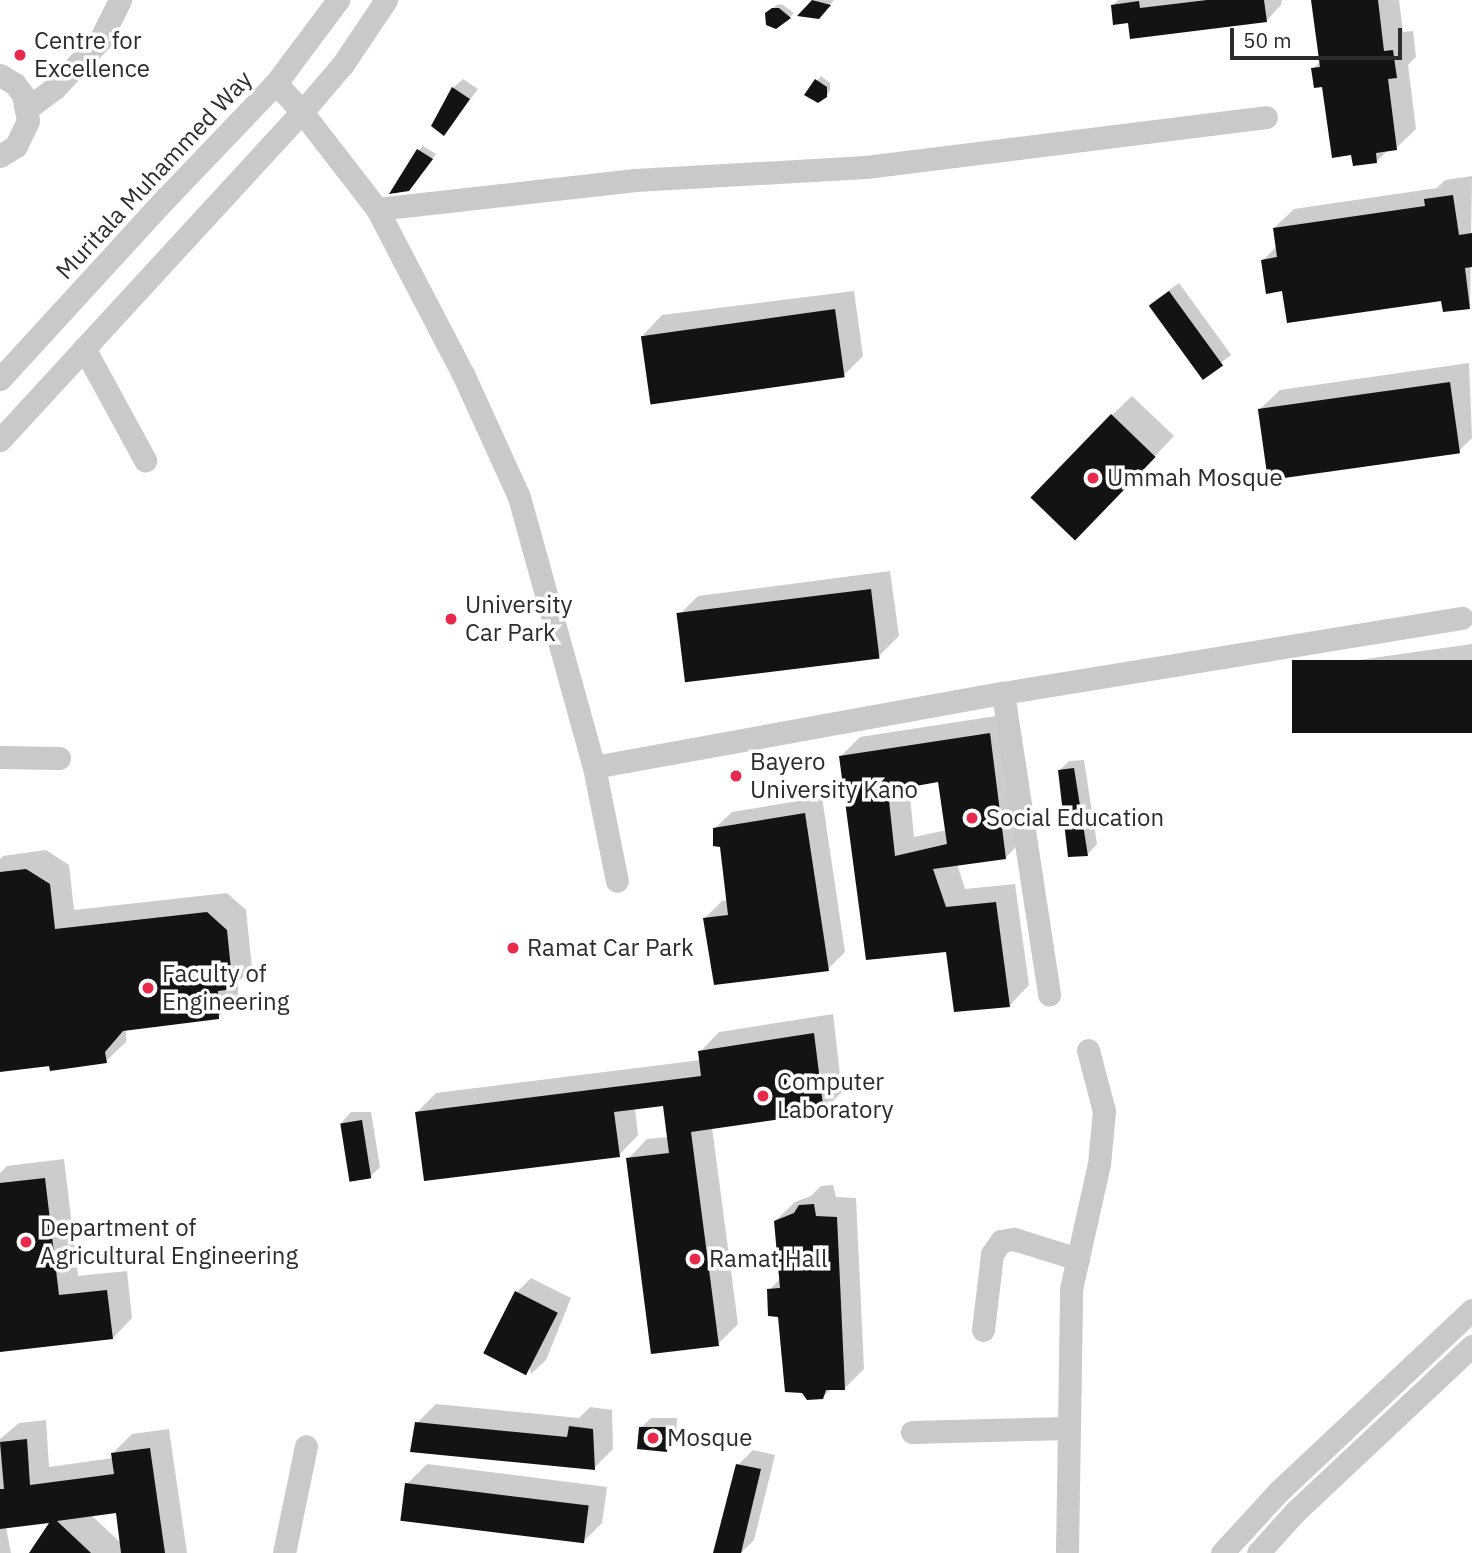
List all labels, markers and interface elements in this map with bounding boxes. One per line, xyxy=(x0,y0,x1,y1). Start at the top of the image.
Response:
scale bar xyxy=(1234,14,1406,58)
text: 50 m xyxy=(1243,26,1292,54)
place label: Centre for Excellence xyxy=(34,27,150,83)
marker: Centre for Excellence xyxy=(12,47,28,63)
street label: Muritala Muhammed Way xyxy=(50,65,258,285)
place label: Ummah Mosque xyxy=(1107,464,1283,492)
marker: Ummah Mosque xyxy=(1085,470,1101,486)
place label: University Car Park xyxy=(465,591,573,647)
marker: University Car Park xyxy=(443,611,459,627)
place label: Bayero University Kano xyxy=(750,748,918,804)
marker: Bayero University Kano xyxy=(728,768,744,784)
place label: Social Education xyxy=(986,804,1164,832)
marker: Social Education xyxy=(964,810,980,826)
place label: Ramat Car Park xyxy=(527,934,694,962)
marker: Ramat Car Park xyxy=(505,940,521,956)
place label: Faculty of Engineering xyxy=(162,960,289,1016)
marker: Faculty of Engineering xyxy=(140,980,156,996)
place label: Computer Laboratory xyxy=(777,1068,893,1124)
marker: Computer Laboratory xyxy=(755,1088,771,1104)
place label: Department of Agricultural Engineering xyxy=(40,1214,298,1270)
marker: Department of Agricultural Engineering xyxy=(18,1234,34,1250)
place label: Ramat Hall xyxy=(709,1245,828,1273)
marker: Ramat Hall xyxy=(687,1251,703,1267)
place label: Mosque xyxy=(667,1424,752,1452)
marker: Mosque xyxy=(645,1430,661,1446)

